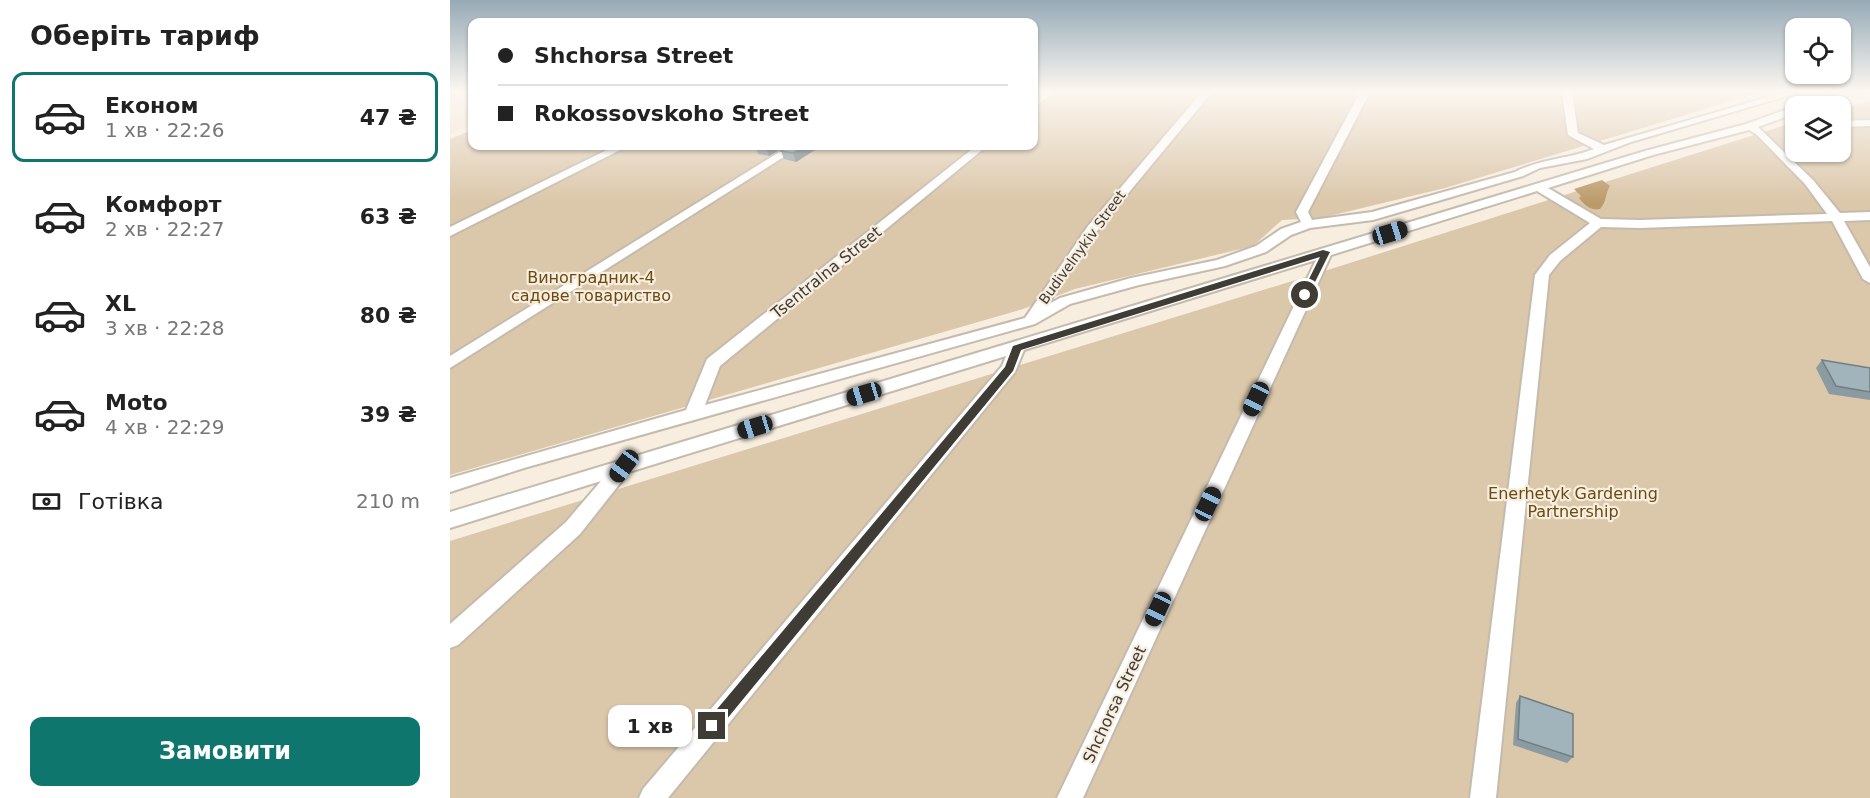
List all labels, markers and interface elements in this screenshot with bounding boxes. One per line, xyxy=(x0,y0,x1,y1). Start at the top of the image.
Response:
map controls xyxy=(1785,18,1851,162)
button: locate xyxy=(1785,18,1851,84)
text: Оберіть тариф xyxy=(30,20,260,51)
text: Shchorsa Street xyxy=(534,43,733,68)
icon: car xyxy=(33,90,87,144)
text: Економ xyxy=(105,93,198,118)
button: layers xyxy=(1785,96,1851,162)
text: Rokossovskoho Street xyxy=(534,101,809,126)
text: 47 ₴ xyxy=(360,105,417,130)
text: 1 хв · 22:26 xyxy=(105,118,224,142)
street label: Budivelnykiv Street xyxy=(1035,187,1129,307)
icon: car xyxy=(33,189,87,243)
text: Комфорт xyxy=(105,192,222,217)
text: 63 ₴ xyxy=(360,204,417,229)
text: 2 хв · 22:27 xyxy=(105,217,224,241)
car xyxy=(1370,219,1410,247)
street label: Tsentralna Street xyxy=(767,222,885,323)
park label: Виноградник-4 садове товариство xyxy=(511,268,671,305)
route start xyxy=(1291,281,1318,308)
icon: car xyxy=(33,288,87,342)
text: XL xyxy=(105,291,136,316)
text: 80 ₴ xyxy=(360,303,417,328)
text: 3 хв · 22:28 xyxy=(105,316,224,340)
car xyxy=(1240,379,1272,419)
car xyxy=(844,380,884,408)
icon: car xyxy=(33,387,87,441)
text: Moto xyxy=(105,390,168,415)
text: 39 ₴ xyxy=(360,402,417,427)
car xyxy=(735,413,775,441)
text: 4 хв · 22:29 xyxy=(105,415,224,439)
car xyxy=(606,446,642,486)
car xyxy=(1192,484,1224,524)
park label: Enerhetyk Gardening Partnership xyxy=(1488,484,1658,521)
icon: cash xyxy=(30,485,63,518)
text: Готівка xyxy=(78,489,164,514)
text: 210 m xyxy=(356,489,420,513)
car xyxy=(1142,589,1174,629)
street label: Shchorsa Street xyxy=(1079,642,1150,766)
callout: 1 хв xyxy=(607,705,691,747)
route end xyxy=(698,712,725,739)
text: 1 хв xyxy=(627,714,673,738)
button: Замовити xyxy=(30,717,420,786)

